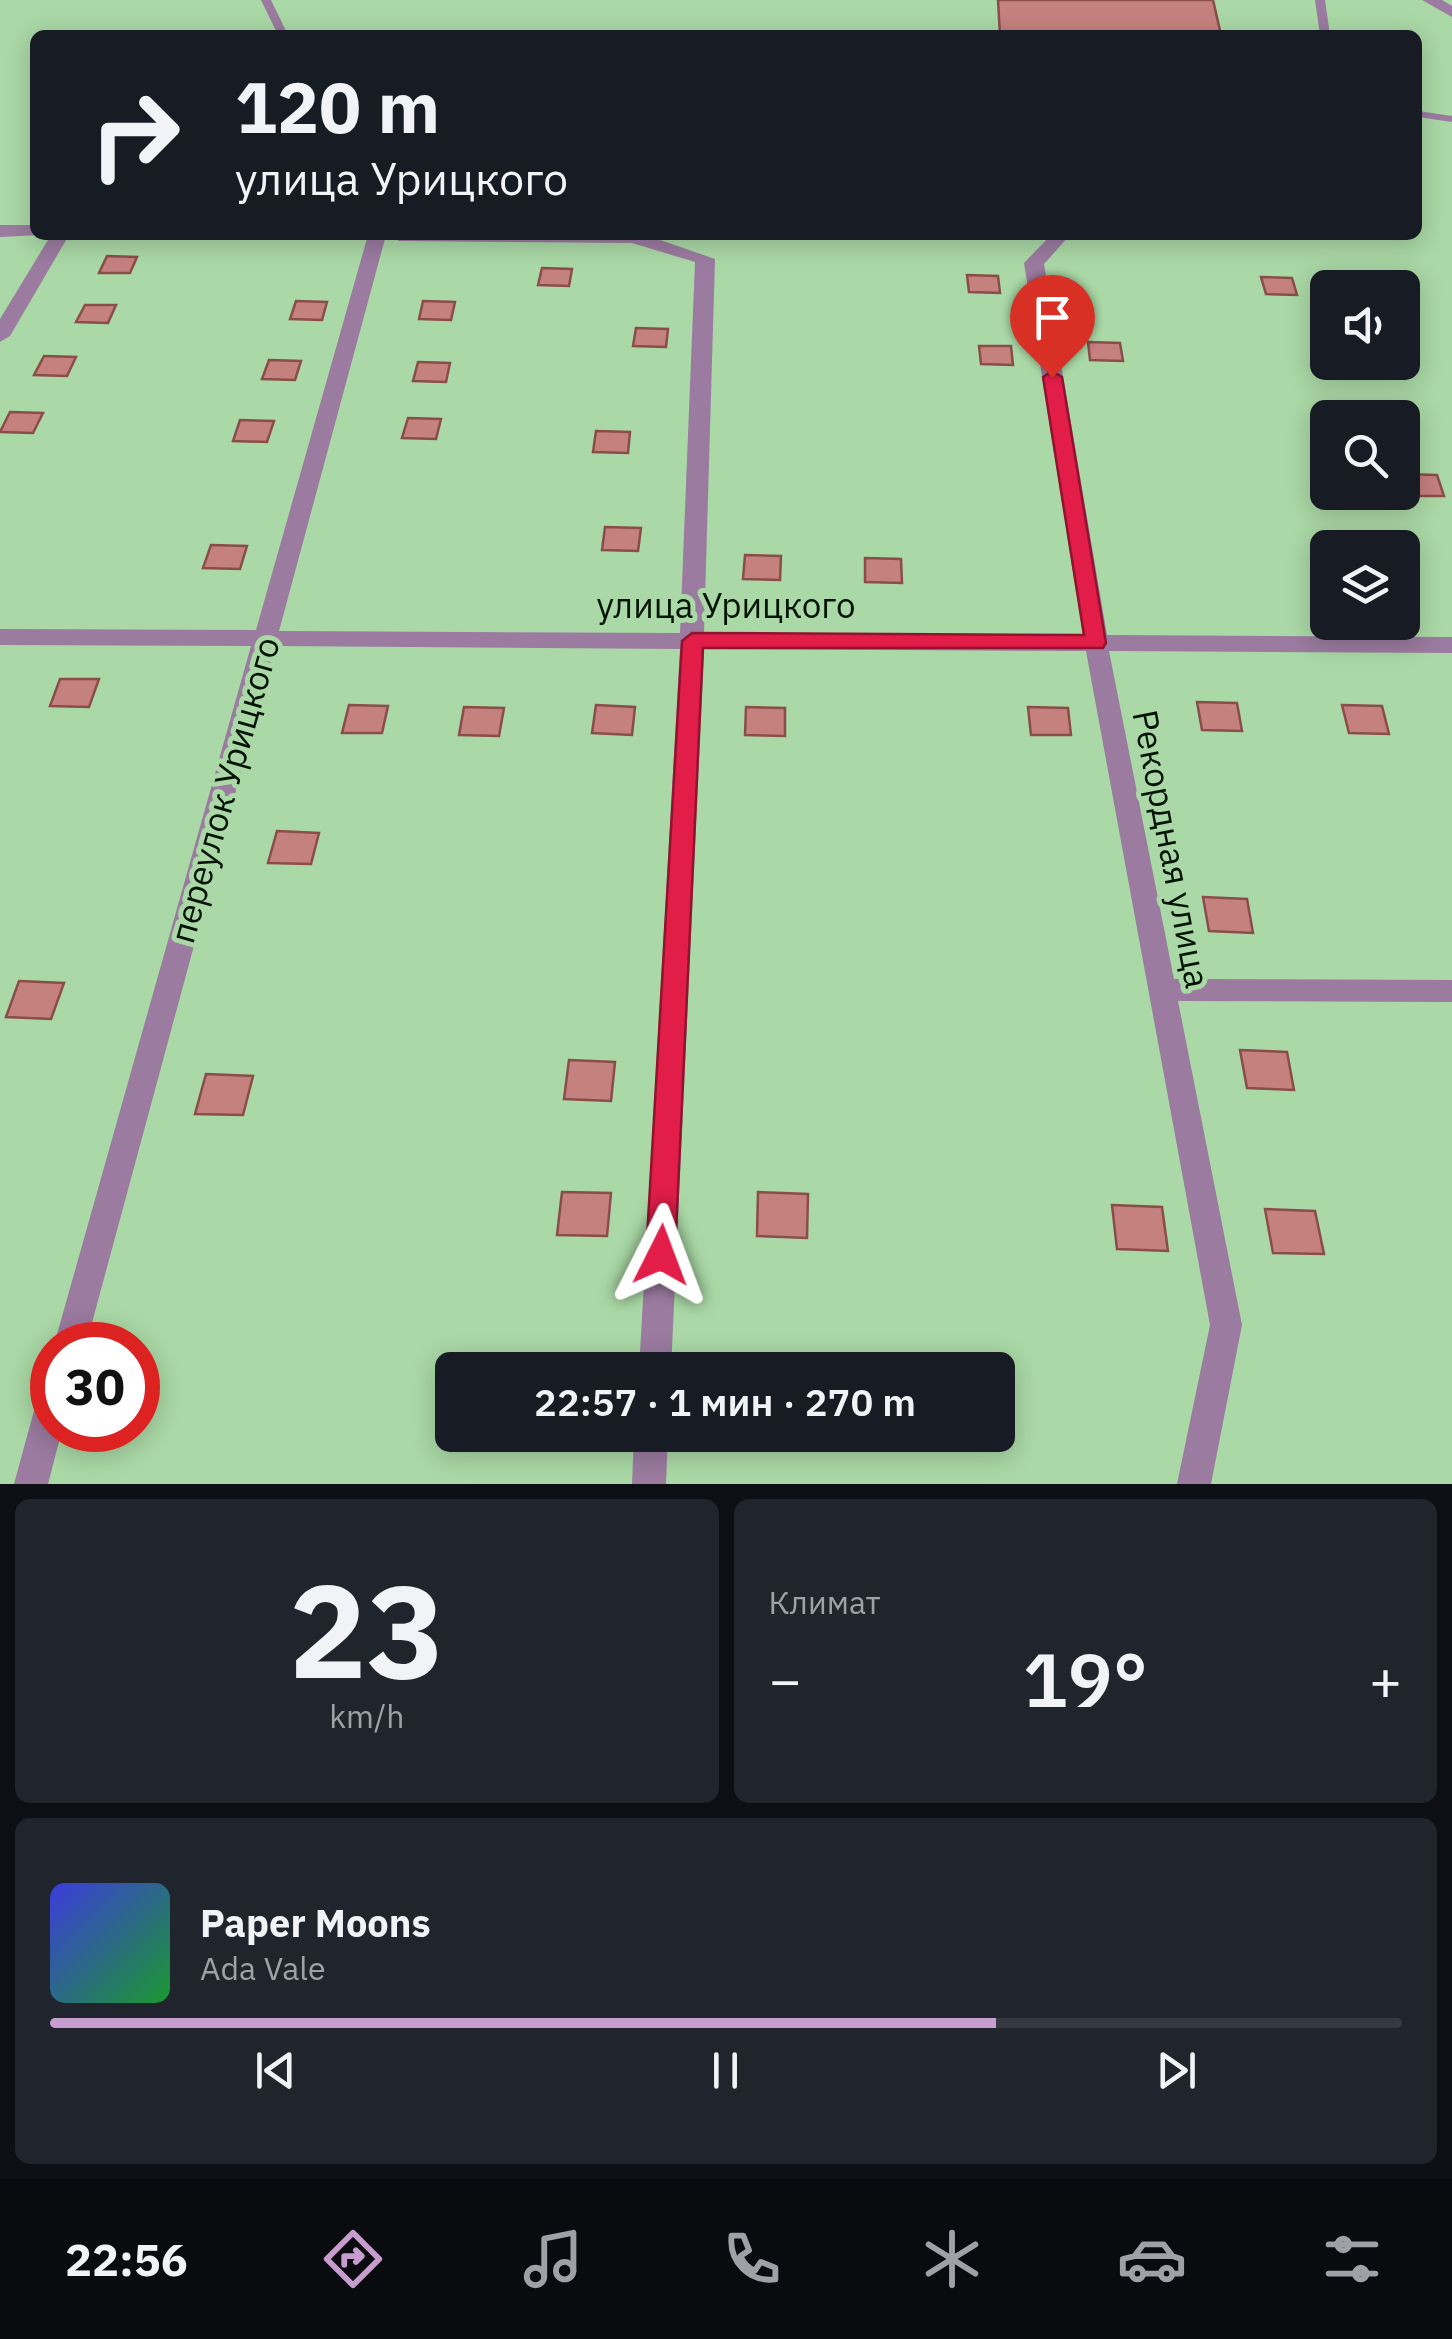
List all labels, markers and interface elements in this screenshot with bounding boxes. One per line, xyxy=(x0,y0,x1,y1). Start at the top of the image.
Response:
text: 120 m xyxy=(235,61,440,152)
icon: right xyxy=(70,70,200,200)
text: улица Урицкого xyxy=(235,149,568,207)
map controls xyxy=(1310,270,1420,640)
button: sound xyxy=(1310,270,1420,380)
pin xyxy=(1010,275,1095,378)
icon: arrive xyxy=(1025,290,1080,345)
button: search xyxy=(1310,400,1420,510)
button: layers xyxy=(1310,530,1420,640)
street label: улица Урицкого xyxy=(596,582,856,628)
street label: переулок Урицкого xyxy=(158,631,290,948)
street label: Рекордная улица xyxy=(1122,706,1221,992)
position arrow xyxy=(609,1203,713,1307)
speed limit sign: 30 xyxy=(30,1322,160,1452)
text: 22:57 · 1 мин · 270 m xyxy=(534,1377,916,1426)
text: 23 xyxy=(289,1545,445,1714)
text: Климат xyxy=(769,1581,881,1623)
text: 19° xyxy=(1023,1630,1148,1728)
text: − xyxy=(769,1644,802,1715)
text: + xyxy=(1369,1644,1402,1715)
text: km/h xyxy=(329,1695,404,1737)
text: Paper Moons xyxy=(200,1898,431,1947)
text: Ada Vale xyxy=(200,1947,326,1989)
icon: previous xyxy=(248,2043,303,2098)
icon: pause xyxy=(698,2043,753,2098)
icon: next xyxy=(1149,2043,1204,2098)
icon: directions xyxy=(318,2224,388,2294)
icon: music xyxy=(518,2224,588,2294)
icon: phone xyxy=(717,2224,787,2294)
icon: climate xyxy=(917,2224,987,2294)
icon: car xyxy=(1117,2224,1187,2294)
icon: filters xyxy=(1317,2224,1387,2294)
text: 22:56 xyxy=(65,2230,188,2288)

